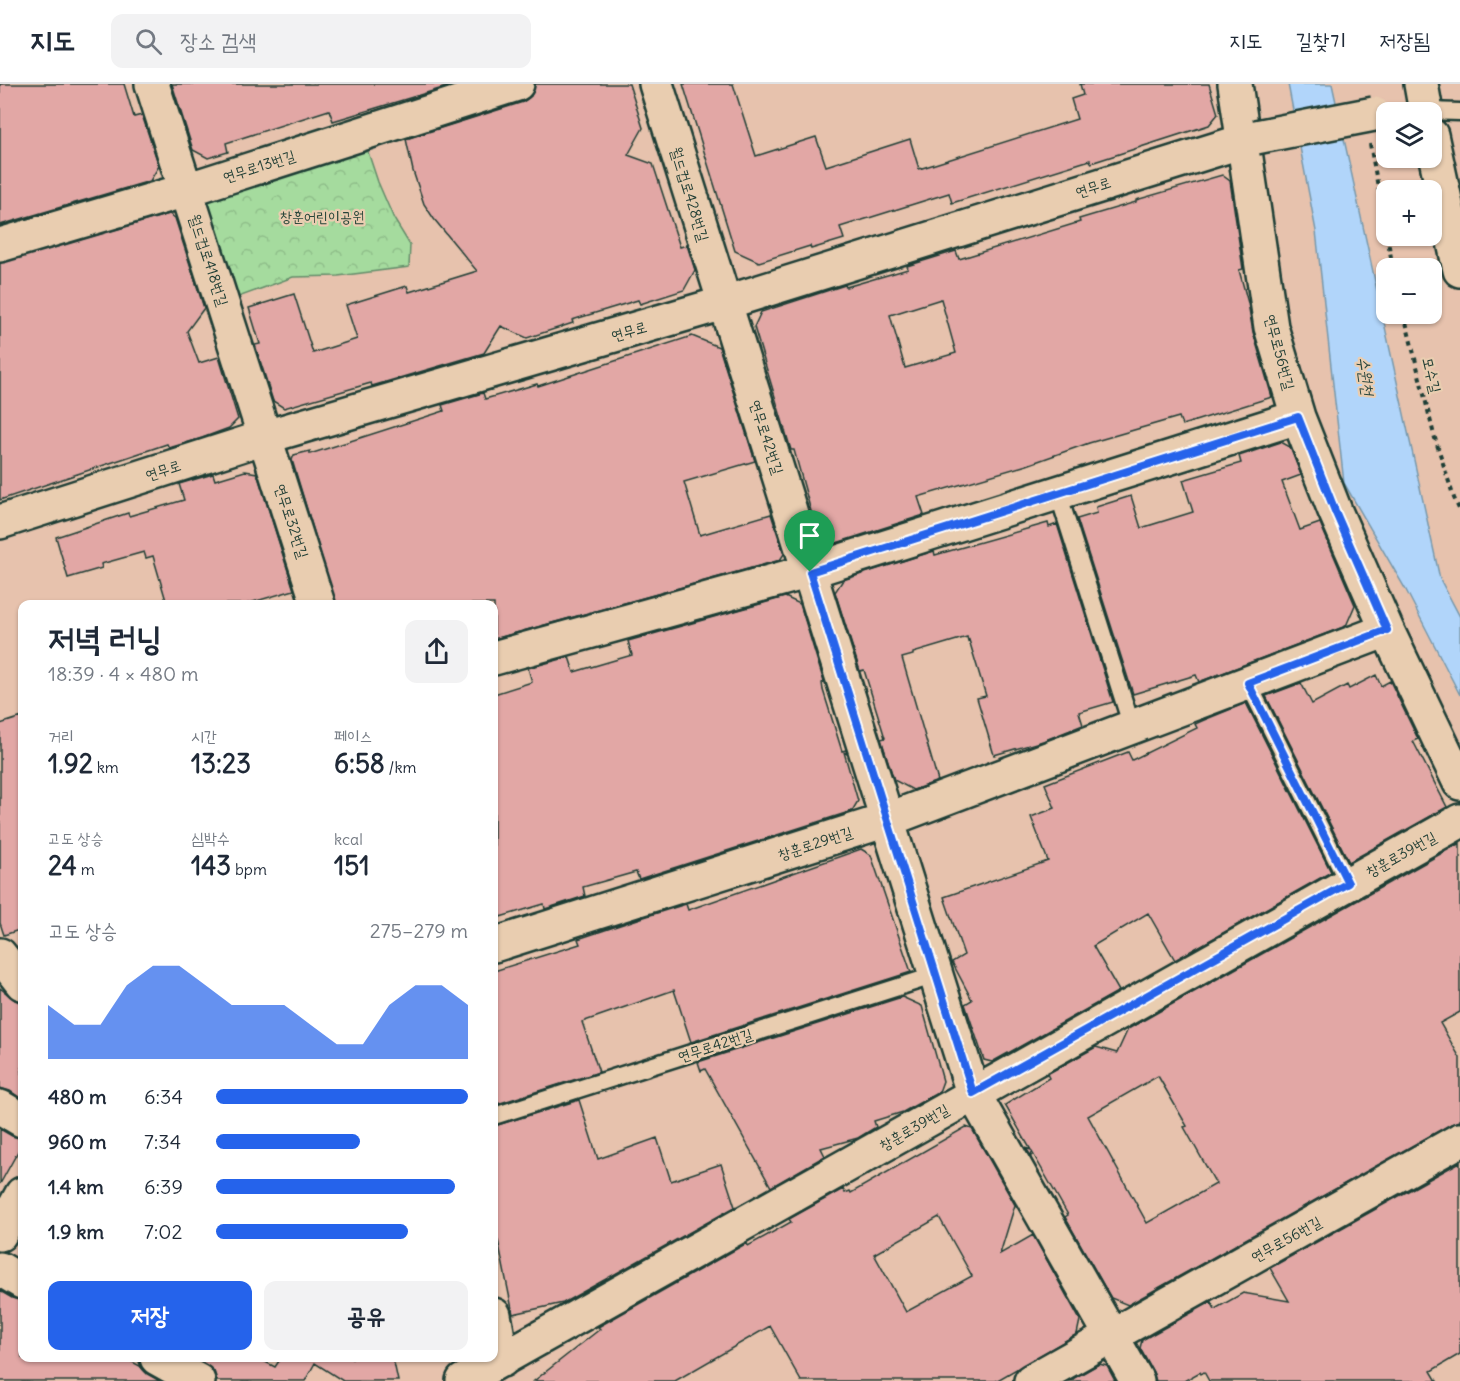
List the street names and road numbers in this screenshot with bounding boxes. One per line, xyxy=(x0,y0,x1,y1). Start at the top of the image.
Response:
street label: 월드컵로428번길 xyxy=(667,144,713,244)
street label: 연무로13번길 xyxy=(220,145,298,187)
street label: 연무로 xyxy=(1073,172,1113,202)
street label: 월드컵로418번길 xyxy=(185,212,233,308)
street label: 연무로56번길 xyxy=(1261,312,1299,392)
street label: 연무로 xyxy=(609,317,649,345)
street label: 모수길 xyxy=(1418,355,1446,395)
street label: 연무로42번길 xyxy=(746,397,788,477)
street label: 연무로 xyxy=(143,455,183,485)
street label: 연무로32번길 xyxy=(271,481,313,561)
street label: 창훈로29번길 xyxy=(775,822,855,864)
street label: 창훈로39번길 xyxy=(1363,827,1439,881)
street label: 연무로42번길 xyxy=(675,1024,755,1066)
street label: 창훈로39번길 xyxy=(876,1099,952,1155)
street label: 연무로56번길 xyxy=(1247,1212,1325,1266)

